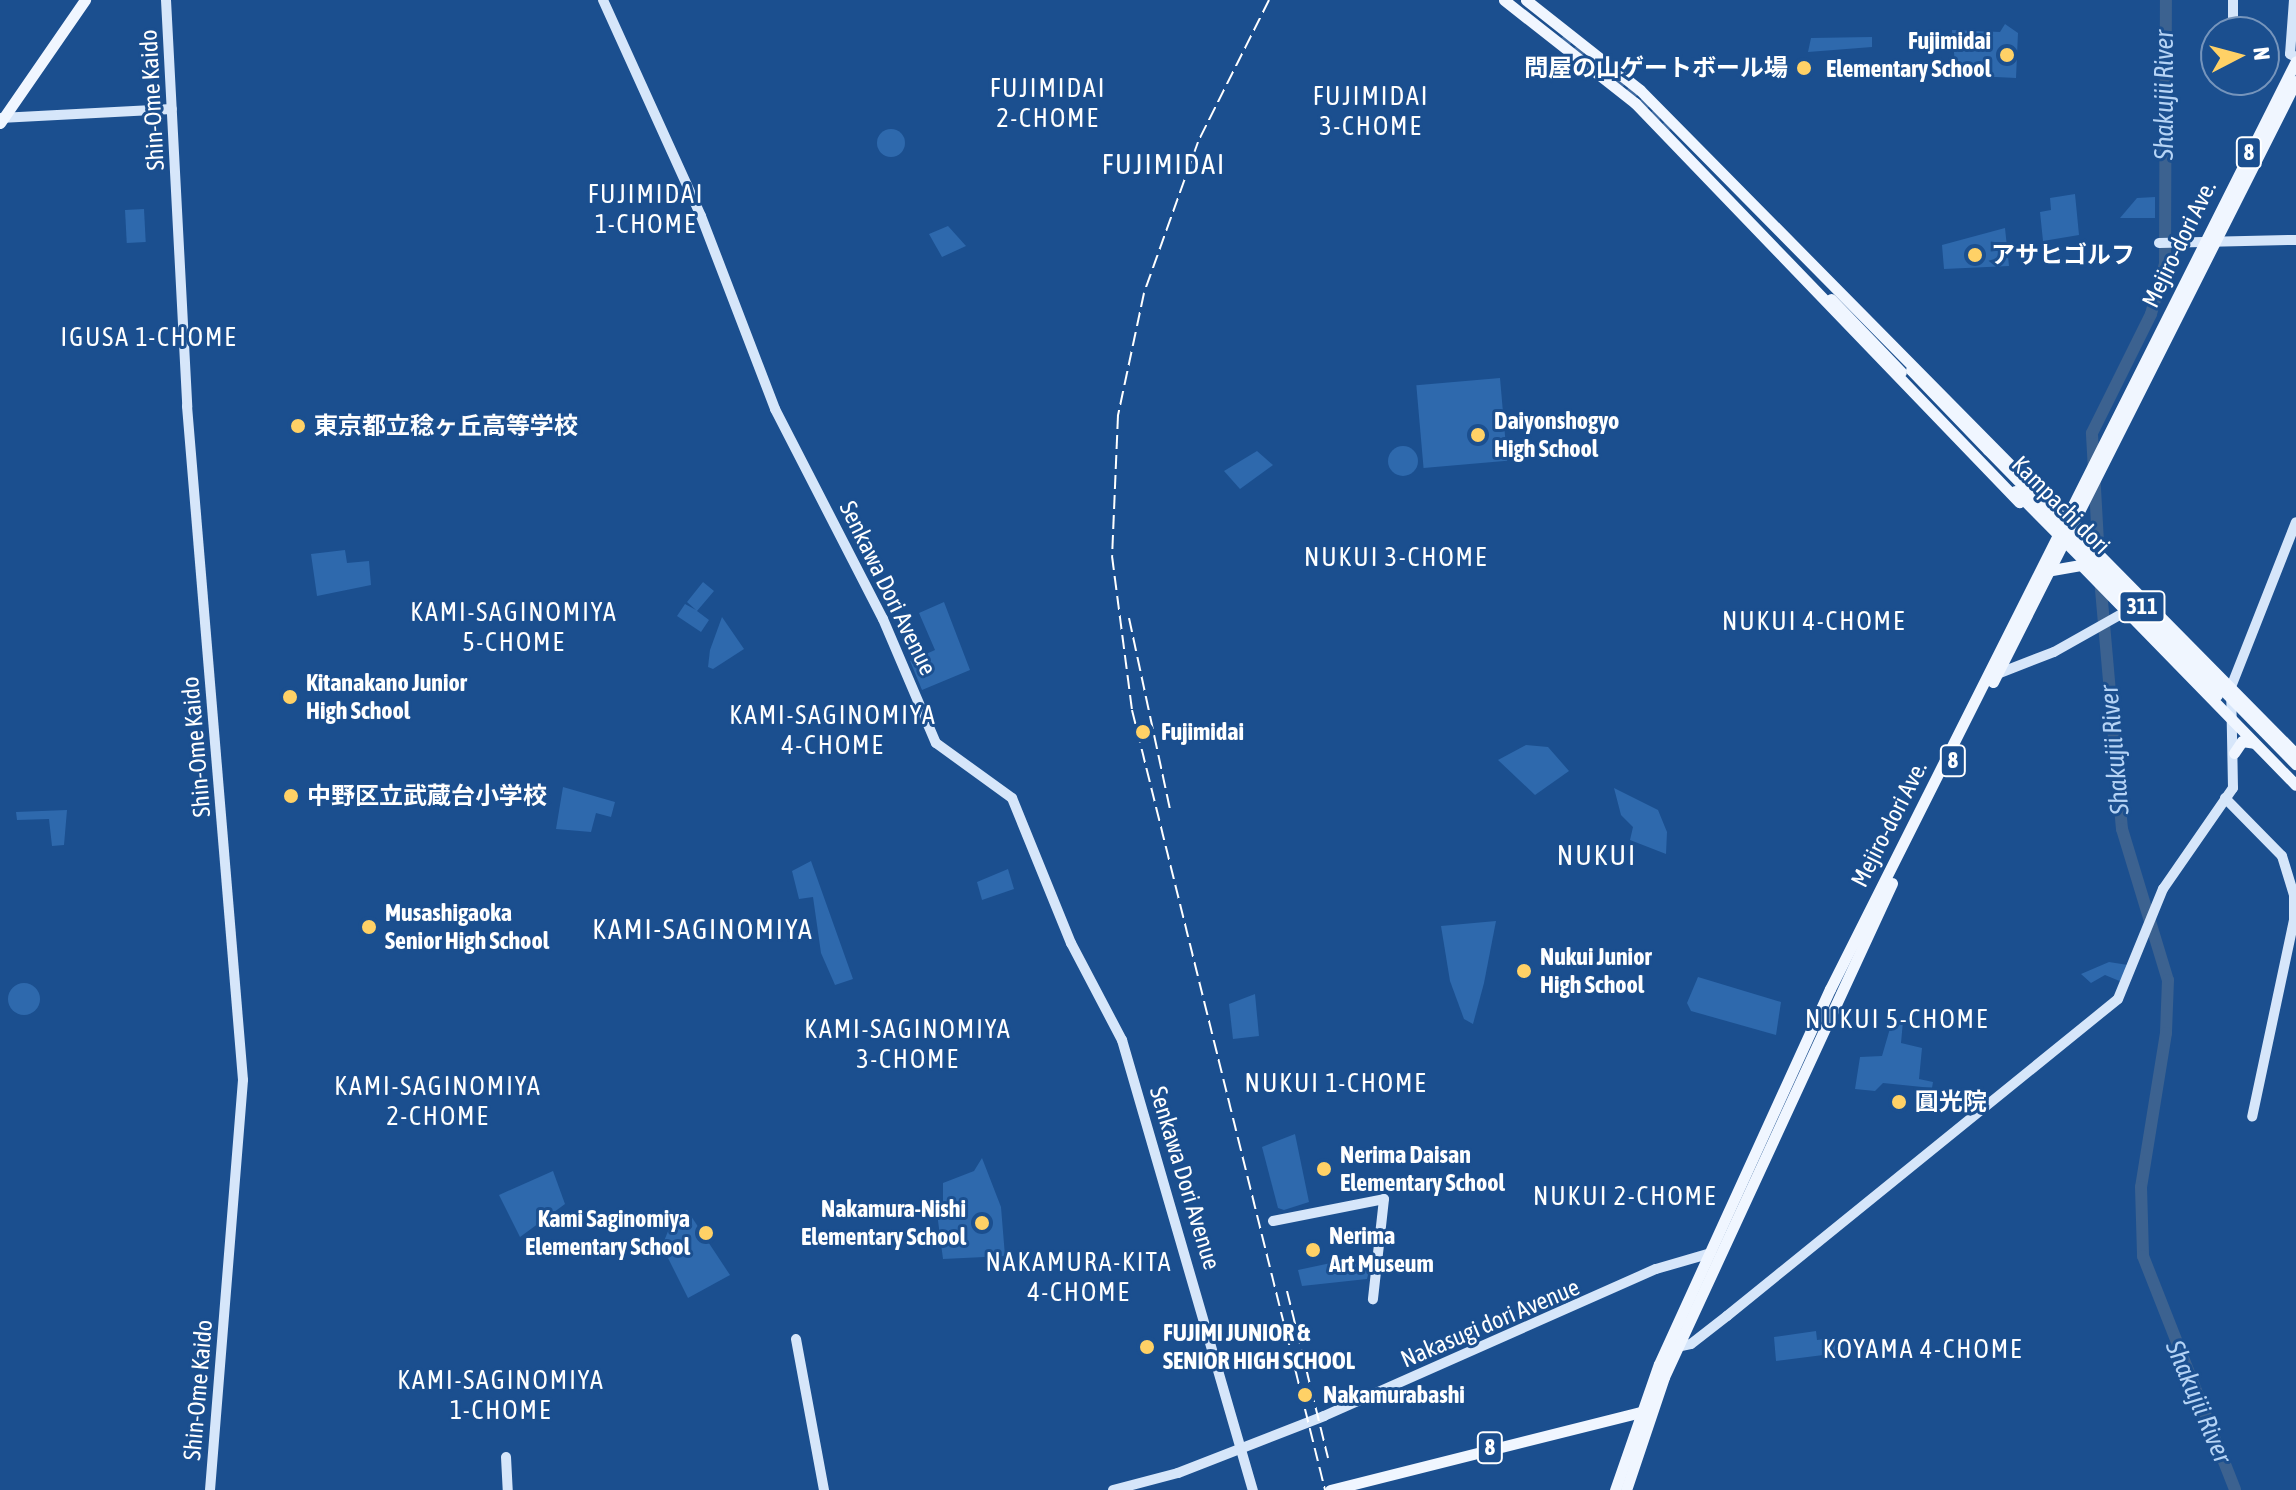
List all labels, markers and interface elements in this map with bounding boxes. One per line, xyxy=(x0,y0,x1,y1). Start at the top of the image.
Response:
north arrow xyxy=(2200,16,2280,96)
place label: Fujimidai Elementary School xyxy=(1826,27,1991,83)
street label: Shin-Ome Kaido xyxy=(134,29,170,171)
water label: Shakujii River xyxy=(2149,30,2181,160)
marker: Fujimidai Elementary School xyxy=(1998,46,2016,64)
text: N xyxy=(2248,46,2275,62)
place label: 問屋の山ゲートボール場 xyxy=(1524,54,1788,82)
marker: 問屋の山ゲートボール場 xyxy=(1795,59,1813,77)
district label: FUJIMIDAI 2-CHOME xyxy=(990,73,1106,134)
district label: FUJIMIDAI 3-CHOME xyxy=(1313,81,1429,142)
road number: 8 xyxy=(2235,135,2263,171)
district label: FUJIMIDAI xyxy=(1102,147,1226,181)
street label: Mejiro-dori Ave. xyxy=(2136,176,2222,312)
district label: FUJIMIDAI 1-CHOME xyxy=(588,179,704,240)
place label: アサヒゴルフ xyxy=(1991,241,2135,269)
marker: アサヒゴルフ xyxy=(1966,246,1984,264)
district label: IGUSA 1-CHOME xyxy=(61,322,237,354)
place label: Daiyonshogyo High School xyxy=(1494,407,1619,463)
place label: 東京都立稔ヶ丘高等学校 xyxy=(314,412,578,440)
marker: 東京都立稔ヶ丘高等学校 xyxy=(289,417,307,435)
marker: Daiyonshogyo High School xyxy=(1469,426,1487,444)
street label: Kampachi dori xyxy=(2006,450,2116,560)
street label: Senkawa Dori Avenue xyxy=(833,496,943,680)
district label: NUKUI 3-CHOME xyxy=(1304,542,1488,574)
road number: 311 xyxy=(2118,589,2166,625)
district label: KAMI-SAGINOMIYA 5-CHOME xyxy=(410,597,618,658)
district label: NUKUI 4-CHOME xyxy=(1722,606,1906,638)
place label: Kitanakano Junior High School xyxy=(306,669,467,725)
street label: Shin-Ome Kaido xyxy=(176,676,216,818)
water label: Shakujii River xyxy=(2094,684,2136,816)
marker: Kitanakano Junior High School xyxy=(281,688,299,706)
district label: KAMI-SAGINOMIYA 4-CHOME xyxy=(729,700,937,762)
place label: Fujimidai xyxy=(1161,718,1244,746)
marker: Fujimidai xyxy=(1132,721,1154,743)
road number: 8 xyxy=(1939,743,1967,779)
street label: Mejiro-dori Ave. xyxy=(1845,756,1933,892)
place label: 中野区立武蔵台小学校 xyxy=(307,782,547,810)
marker: 中野区立武蔵台小学校 xyxy=(282,787,300,805)
district label: NUKUI xyxy=(1557,838,1637,872)
place label: Musashigaoka Senior High School xyxy=(385,899,549,955)
district label: KAMI-SAGINOMIYA xyxy=(592,912,814,946)
marker: Musashigaoka Senior High School xyxy=(360,918,378,936)
place label: Nukui Junior High School xyxy=(1540,943,1652,999)
marker: Nukui Junior High School xyxy=(1515,962,1533,980)
district label: NUKUI 5-CHOME xyxy=(1805,1004,1989,1036)
district label: KAMI-SAGINOMIYA 3-CHOME xyxy=(804,1014,1012,1076)
district label: NUKUI 1-CHOME xyxy=(1245,1068,1427,1100)
district label: KAMI-SAGINOMIYA 2-CHOME xyxy=(334,1071,542,1132)
street label: Senkawa Dori Avenue xyxy=(1143,1083,1227,1273)
place label: 圓光院 xyxy=(1915,1088,1987,1116)
marker: 圓光院 xyxy=(1890,1093,1908,1111)
place label: Nerima Daisan Elementary School xyxy=(1340,1141,1505,1197)
marker: Nerima Daisan Elementary School xyxy=(1315,1160,1333,1178)
district label: NUKUI 2-CHOME xyxy=(1533,1181,1717,1213)
place label: Nakamura-Nishi Elementary School xyxy=(801,1195,966,1251)
place label: Kami Saginomiya Elementary School xyxy=(525,1205,690,1261)
marker: Nakamura-Nishi Elementary School xyxy=(973,1214,991,1232)
place label: Nerima Art Museum xyxy=(1329,1222,1434,1278)
marker: Kami Saginomiya Elementary School xyxy=(697,1224,715,1242)
marker: Nerima Art Museum xyxy=(1304,1241,1322,1259)
district label: NAKAMURA-KITA 4-CHOME xyxy=(985,1247,1173,1308)
street label: Nakasugi dori Avenue xyxy=(1396,1272,1584,1374)
street label: Shin-Ome Kaido xyxy=(178,1319,218,1461)
place label: FUJIMI JUNIOR & SENIOR HIGH SCHOOL xyxy=(1163,1319,1355,1375)
district label: KOYAMA 4-CHOME xyxy=(1823,1334,2023,1366)
water label: Shakujii River xyxy=(2158,1336,2238,1468)
marker: FUJIMI JUNIOR & SENIOR HIGH SCHOOL xyxy=(1138,1338,1156,1356)
district label: KAMI-SAGINOMIYA 1-CHOME xyxy=(397,1365,605,1426)
place label: Nakamurabashi xyxy=(1323,1381,1465,1409)
marker: Nakamurabashi xyxy=(1294,1384,1316,1406)
road number: 8 xyxy=(1476,1430,1504,1466)

